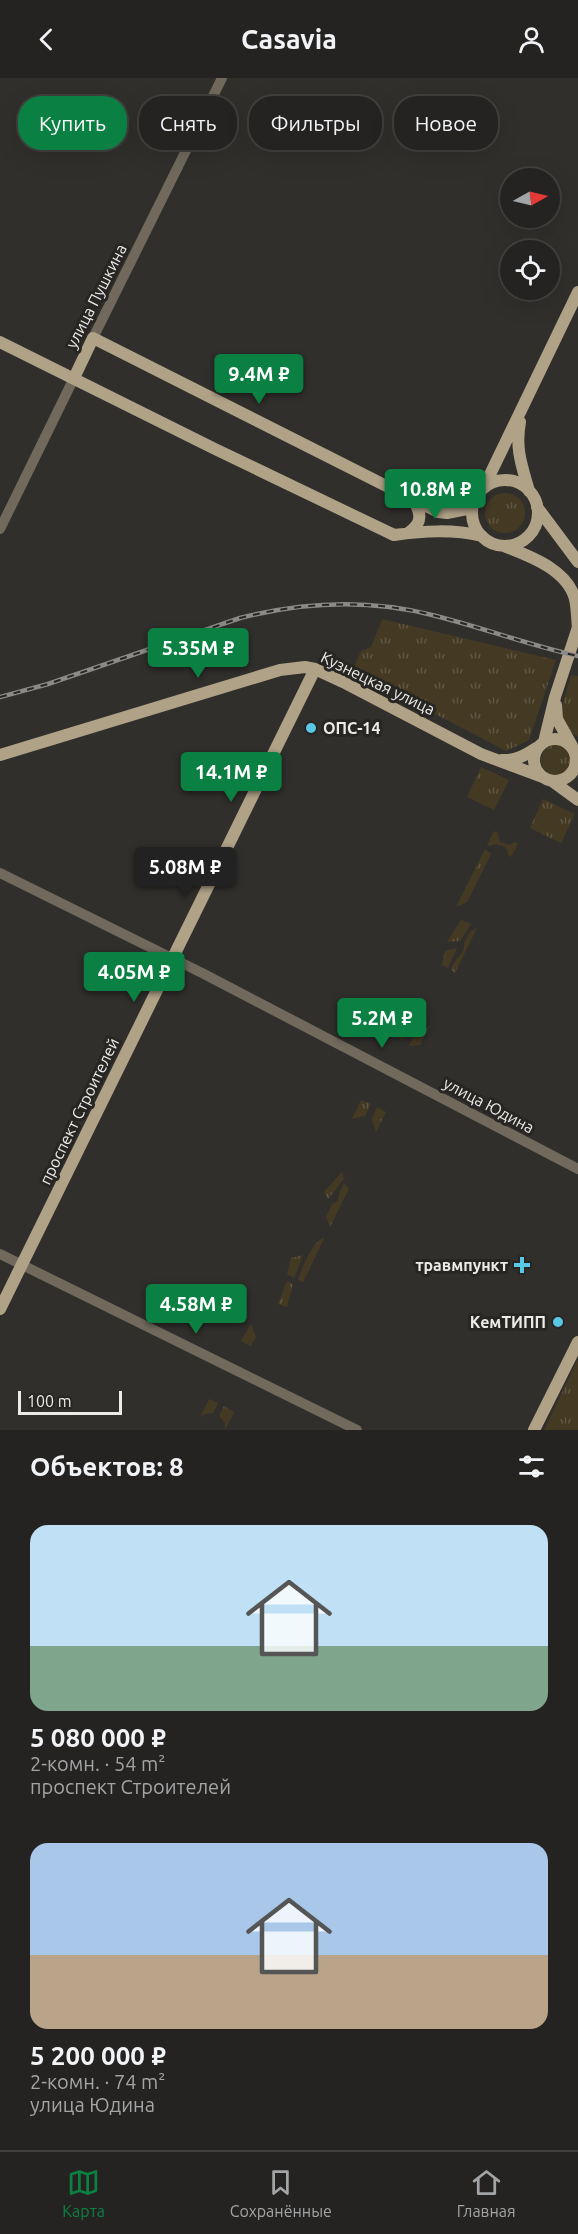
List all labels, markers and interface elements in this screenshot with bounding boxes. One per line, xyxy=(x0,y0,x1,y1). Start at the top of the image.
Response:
icon: back xyxy=(30,23,63,56)
icon: person xyxy=(515,23,548,56)
text: Casavia xyxy=(241,24,337,54)
chip: Купить xyxy=(18,96,127,150)
chip: Снять xyxy=(139,96,237,150)
chip: Фильтры xyxy=(249,96,382,150)
chip: Новое xyxy=(394,96,498,150)
north arrow xyxy=(500,168,560,228)
map controls xyxy=(500,168,560,300)
button: locate xyxy=(500,240,560,300)
street label: улица Пушкина xyxy=(62,241,130,351)
pin: 9.4M ₽ xyxy=(210,354,308,405)
text: 9.4M ₽ xyxy=(228,362,290,385)
pin: 10.8M ₽ xyxy=(380,469,490,520)
text: 10.8M ₽ xyxy=(399,477,471,500)
pin: 5.35M ₽ xyxy=(143,628,253,679)
text: 5.35M ₽ xyxy=(162,636,234,659)
street label: Кузнецкая улица xyxy=(318,648,438,718)
place label: ОПС-14 xyxy=(323,719,380,737)
marker: ОПС-14 xyxy=(304,721,318,735)
pin: 14.1M ₽ xyxy=(176,752,286,803)
text: 14.1M ₽ xyxy=(195,760,267,783)
pin: 5.08M ₽ xyxy=(130,847,240,898)
text: 5.08M ₽ xyxy=(149,855,221,878)
pin: 4.05M ₽ xyxy=(79,952,189,1003)
text: 4.05M ₽ xyxy=(98,960,170,983)
pin: 5.2M ₽ xyxy=(333,998,431,1049)
text: 5.2M ₽ xyxy=(351,1006,413,1029)
street label: проспект Строителей xyxy=(36,1035,122,1187)
street label: улица Юдина xyxy=(441,1074,537,1136)
place label: травмпункт xyxy=(415,1256,508,1274)
marker: травмпункт xyxy=(513,1256,531,1274)
pin: 4.58M ₽ xyxy=(141,1284,251,1335)
text: 4.58M ₽ xyxy=(160,1292,232,1315)
place label: КемТИПП xyxy=(470,1313,546,1331)
marker: КемТИПП xyxy=(551,1315,565,1329)
scale bar xyxy=(18,1388,122,1416)
text: 100 m xyxy=(27,1392,72,1410)
icon: filters xyxy=(515,1450,548,1483)
text: Объектов: 8 xyxy=(30,1452,184,1481)
icon: home xyxy=(235,1564,343,1672)
text: 5 080 000 ₽ xyxy=(30,1723,166,1752)
text: 2-комн. · 54 m² xyxy=(30,1752,165,1775)
text: проспект Строителей xyxy=(30,1775,231,1798)
icon: home xyxy=(235,1882,343,1990)
text: 5 200 000 ₽ xyxy=(30,2041,166,2070)
text: 2-комн. · 74 m² xyxy=(30,2070,165,2093)
text: улица Юдина xyxy=(30,2093,155,2116)
tab: Карта xyxy=(62,2166,105,2220)
tab: Сохранённые xyxy=(230,2166,332,2220)
tab: Главная xyxy=(457,2166,516,2220)

